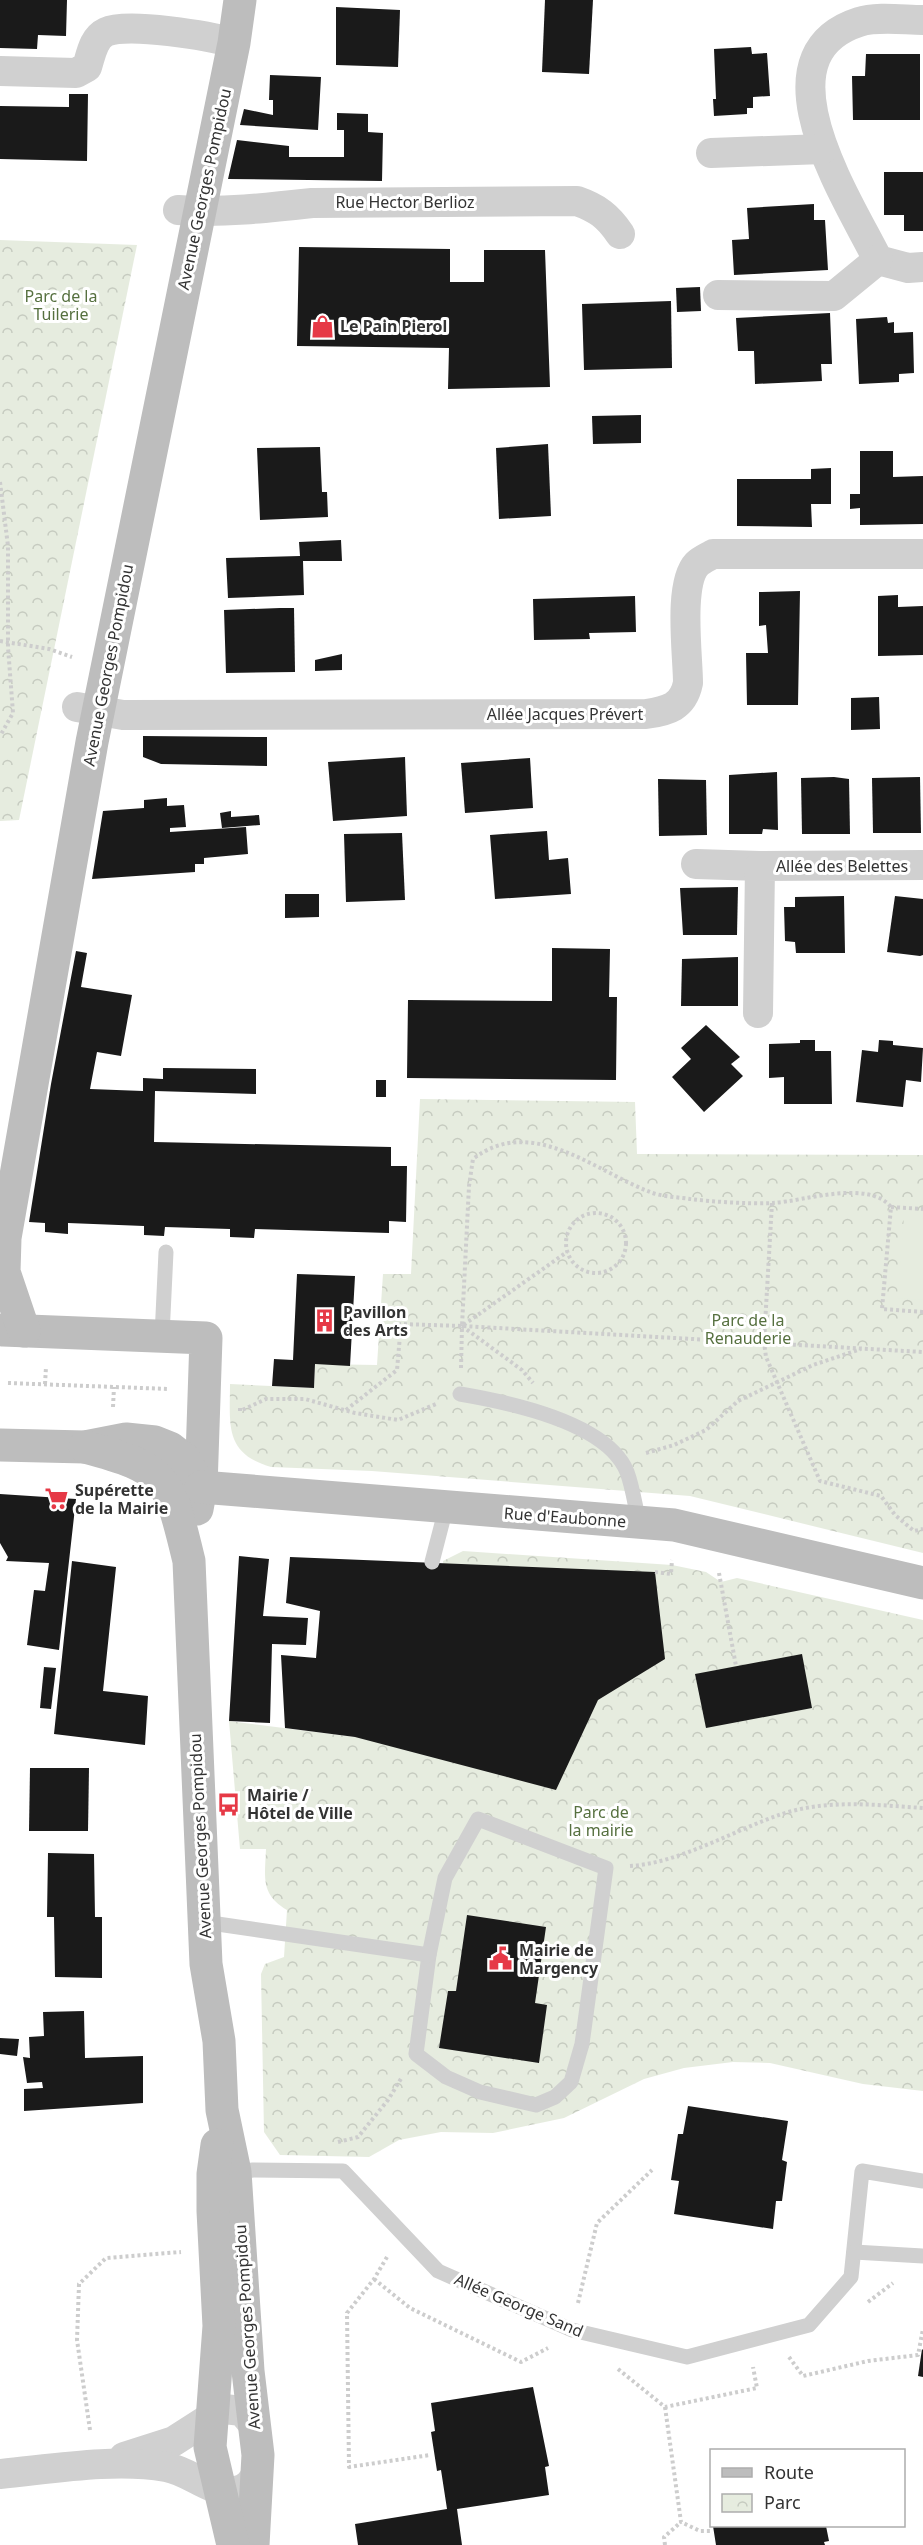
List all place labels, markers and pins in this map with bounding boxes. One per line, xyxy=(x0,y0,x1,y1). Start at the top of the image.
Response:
shop icon: Le Pain Pierol xyxy=(309,313,335,339)
place label: Le Pain Pierol xyxy=(340,315,447,337)
place label: Pavillon des Arts xyxy=(343,1301,408,1341)
building icon: Pavillon des Arts xyxy=(312,1308,338,1334)
place label: Supérette de la Mairie xyxy=(75,1479,168,1519)
supermarket icon: Supérette de la Mairie xyxy=(44,1486,70,1512)
place label: Mairie / Hôtel de Ville xyxy=(247,1784,353,1824)
bus stop icon: Mairie / Hôtel de Ville xyxy=(216,1791,242,1817)
place label: Mairie de Margency xyxy=(519,1939,599,1979)
public building icon: Mairie de Margency xyxy=(488,1946,514,1972)

